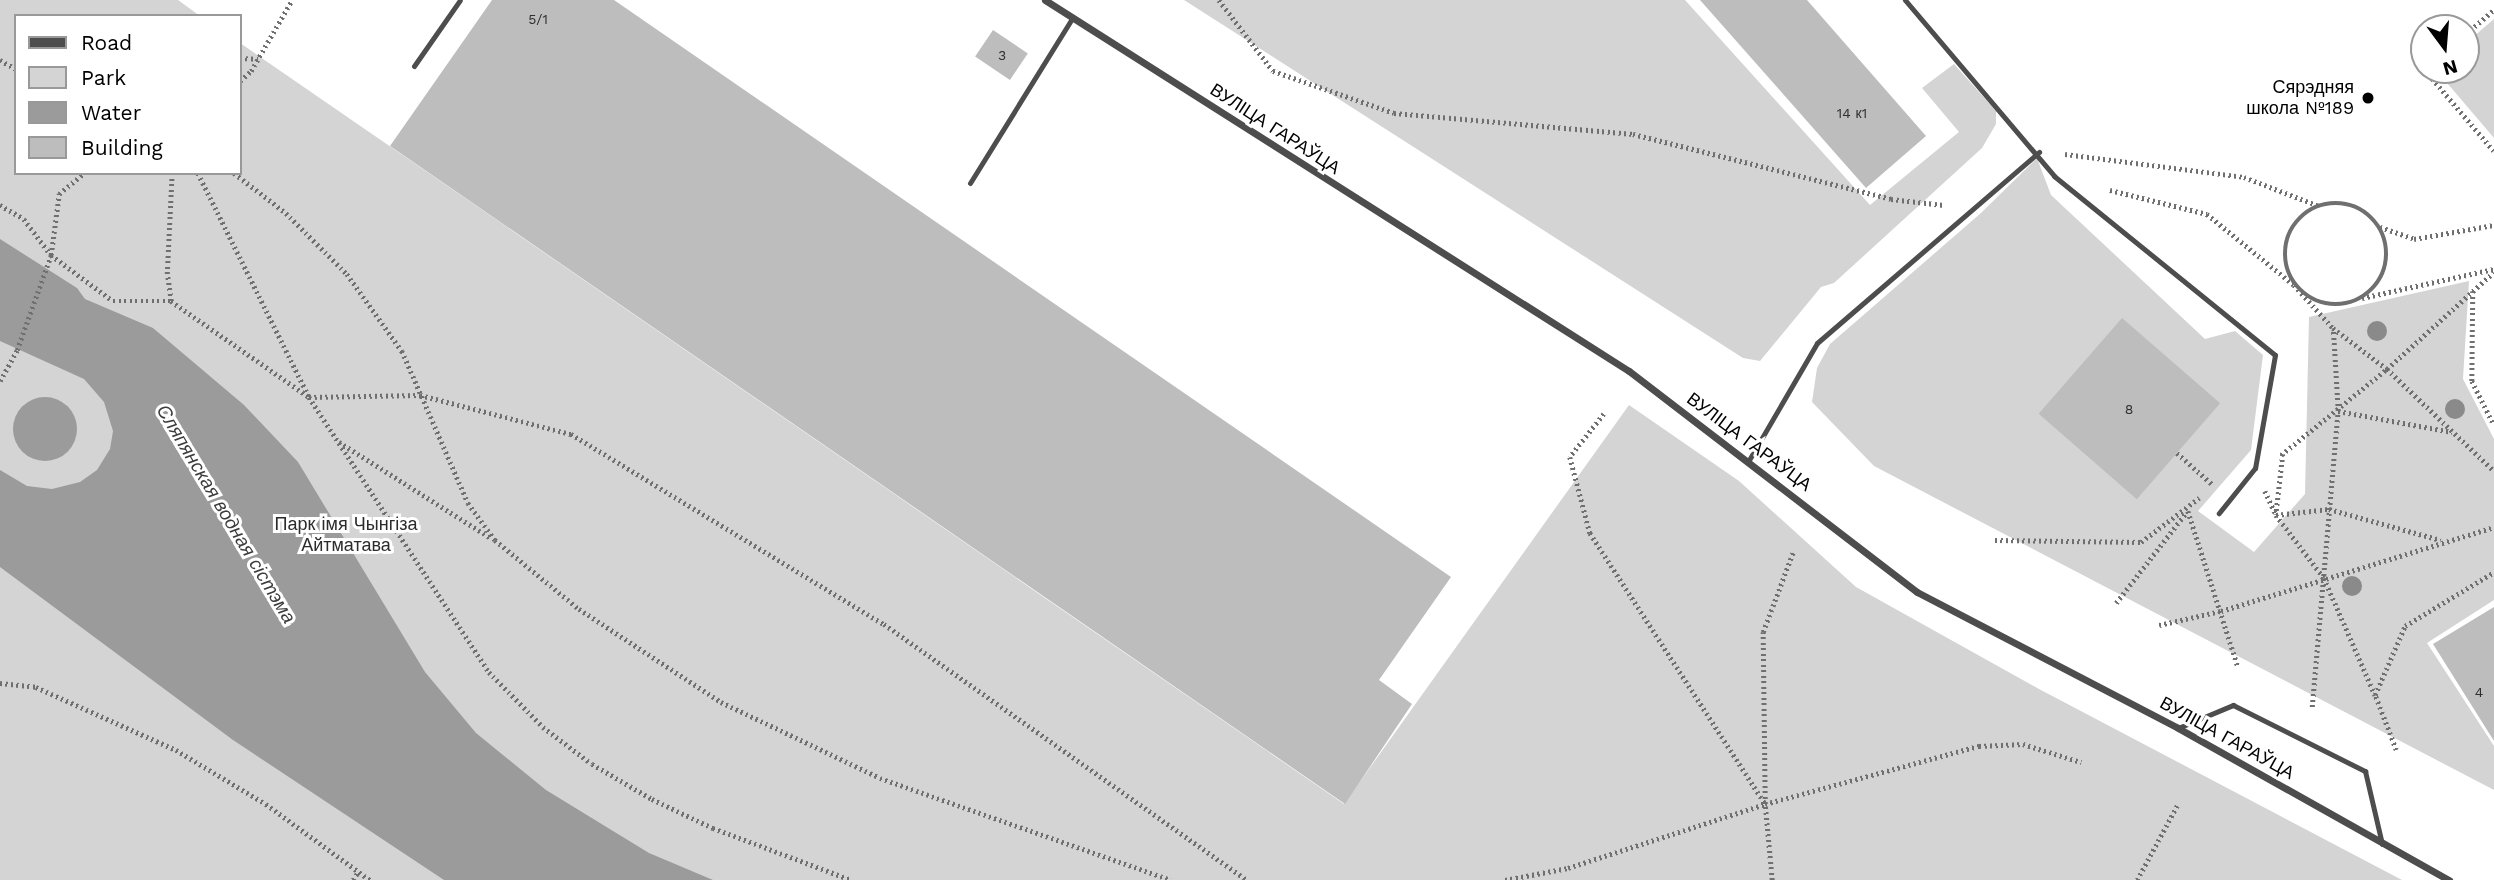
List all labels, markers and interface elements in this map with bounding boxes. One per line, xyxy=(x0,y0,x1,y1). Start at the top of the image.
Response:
house number: 5/1 xyxy=(528,11,548,27)
legend xyxy=(14,14,242,175)
north arrow xyxy=(2410,14,2480,84)
text: Road xyxy=(81,30,132,55)
house number: 3 xyxy=(998,47,1006,63)
text: N xyxy=(2440,55,2460,81)
text: Park xyxy=(81,65,126,90)
place label: Сярэдняя школа №189 xyxy=(2246,77,2354,119)
street label: ВУЛІЦА ГАРАЎЦА xyxy=(1206,79,1344,179)
marker: Сярэдняя школа №189 xyxy=(2360,90,2376,106)
text: Water xyxy=(81,100,141,125)
house number: 14 к1 xyxy=(1837,105,1867,121)
text: Building xyxy=(81,135,163,160)
street label: ВУЛІЦА ГАРАЎЦА xyxy=(1682,388,1816,496)
water label: Сляпянская водная сістэма xyxy=(152,401,300,627)
house number: 8 xyxy=(2125,401,2133,417)
park label: Парк імя Чынгіза Айтматава xyxy=(275,514,417,556)
house number: 4 xyxy=(2475,684,2483,700)
street label: ВУЛІЦА ГАРАЎЦА xyxy=(2156,692,2298,784)

